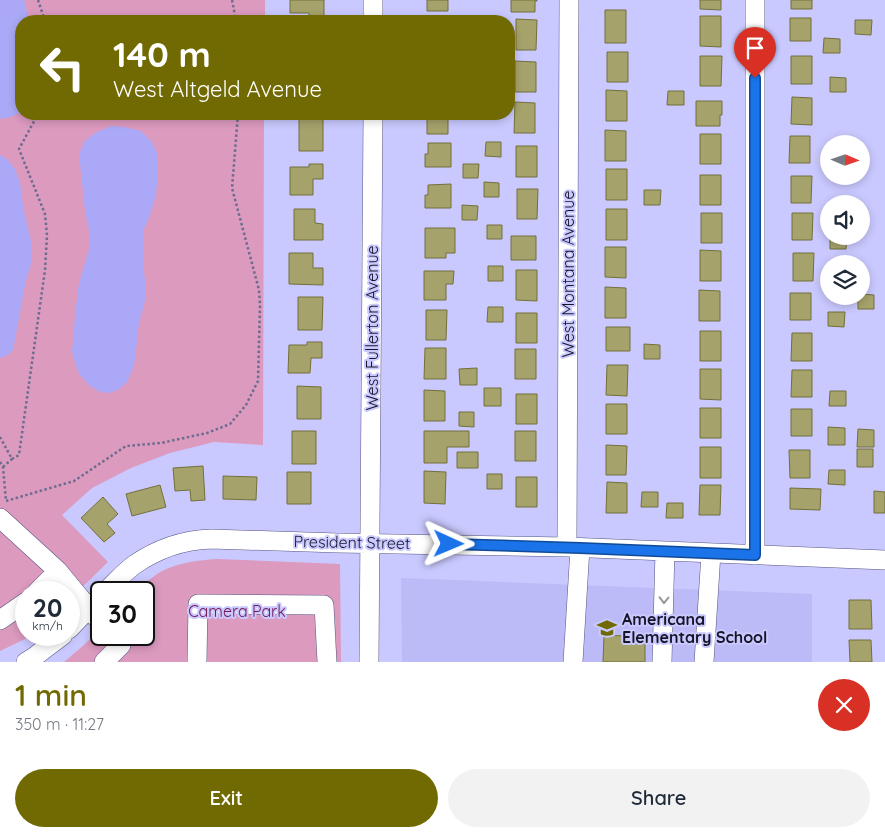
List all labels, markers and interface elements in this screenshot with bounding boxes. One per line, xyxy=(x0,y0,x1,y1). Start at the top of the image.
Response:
pin xyxy=(734,27,776,78)
text: 140 m xyxy=(113,32,211,76)
icon: arrive xyxy=(741,34,769,62)
icon: left xyxy=(30,35,95,100)
text: West Altgeld Avenue xyxy=(113,75,322,103)
north arrow xyxy=(820,135,870,185)
map controls xyxy=(820,135,870,305)
street label: West Montana Avenue xyxy=(558,191,578,357)
button: sound xyxy=(820,195,870,245)
street label: West Fullerton Avenue xyxy=(362,245,382,411)
button: layers xyxy=(820,255,870,305)
position arrow xyxy=(422,517,474,569)
street label: President Street xyxy=(293,531,411,553)
speed limit sign: 30 xyxy=(90,581,155,646)
text: 20 xyxy=(33,592,62,623)
one-way arrow xyxy=(659,596,669,604)
park label: Camera Park xyxy=(188,601,286,621)
place label: Americana Elementary School xyxy=(622,609,767,647)
school or university icon: Americana Elementary School xyxy=(596,617,618,639)
text: km/h xyxy=(32,618,63,633)
text: 1 min xyxy=(15,676,87,714)
button: close xyxy=(818,679,870,731)
text: 350 m · 11:27 xyxy=(15,714,104,734)
button: Exit xyxy=(15,769,438,827)
button: Share xyxy=(448,769,870,827)

